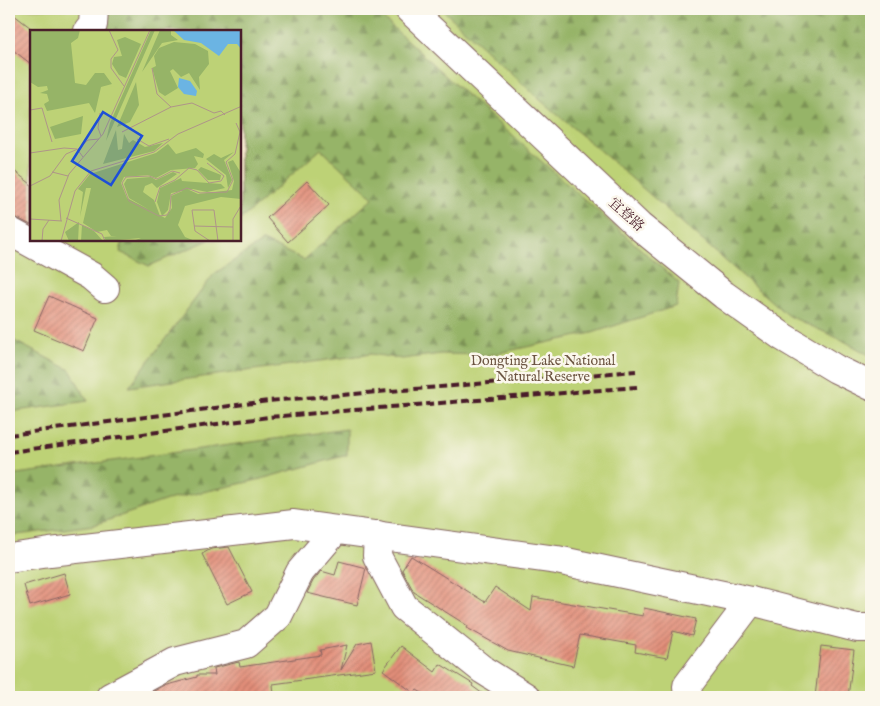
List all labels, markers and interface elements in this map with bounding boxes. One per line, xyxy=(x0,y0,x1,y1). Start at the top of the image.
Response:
inset map xyxy=(30,30,241,241)
street label: 宜登路 xyxy=(605,194,648,235)
park label: Dongting Lake National Natural Reserve xyxy=(471,352,615,386)

